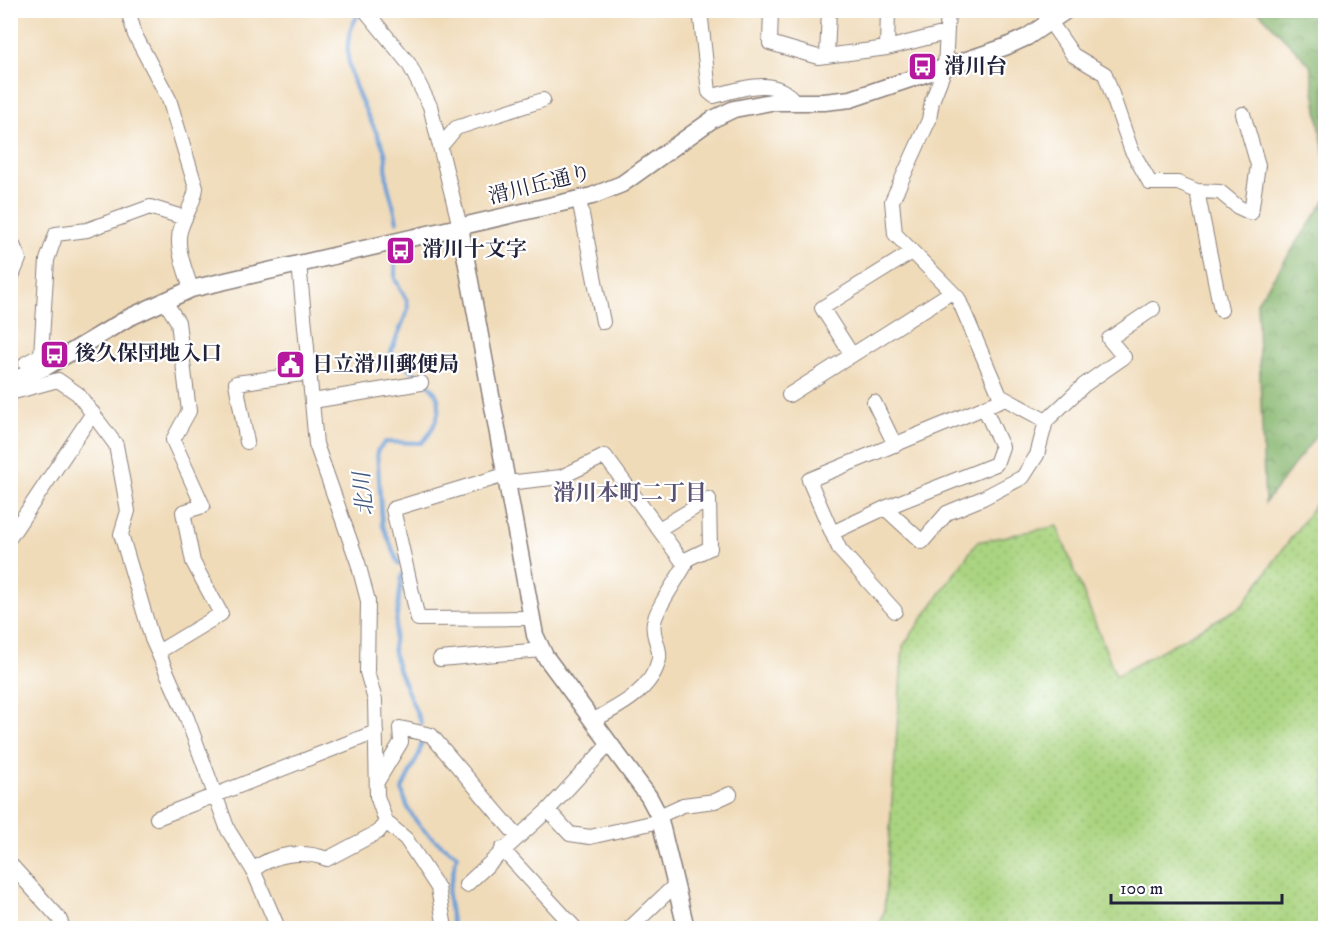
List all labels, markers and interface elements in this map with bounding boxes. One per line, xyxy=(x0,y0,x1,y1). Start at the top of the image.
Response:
bus stop icon: 滑川台 xyxy=(907,51,939,83)
place label: 滑川台 xyxy=(944,54,1007,80)
street label: 滑川丘通り xyxy=(486,160,594,210)
bus stop icon: 滑川十文字 xyxy=(385,234,417,266)
place label: 滑川十文字 xyxy=(422,237,527,263)
bus stop icon: 後久保団地入口 xyxy=(38,338,70,370)
place label: 後久保団地入口 xyxy=(75,341,222,367)
public building icon: 日立滑川郵便局 xyxy=(275,349,307,381)
place label: 日立滑川郵便局 xyxy=(312,352,459,378)
water label: 北川 xyxy=(348,469,379,517)
district label: 滑川本町二丁目 xyxy=(553,480,707,507)
scale bar xyxy=(1111,867,1282,905)
text: 100 m xyxy=(1120,878,1163,900)

